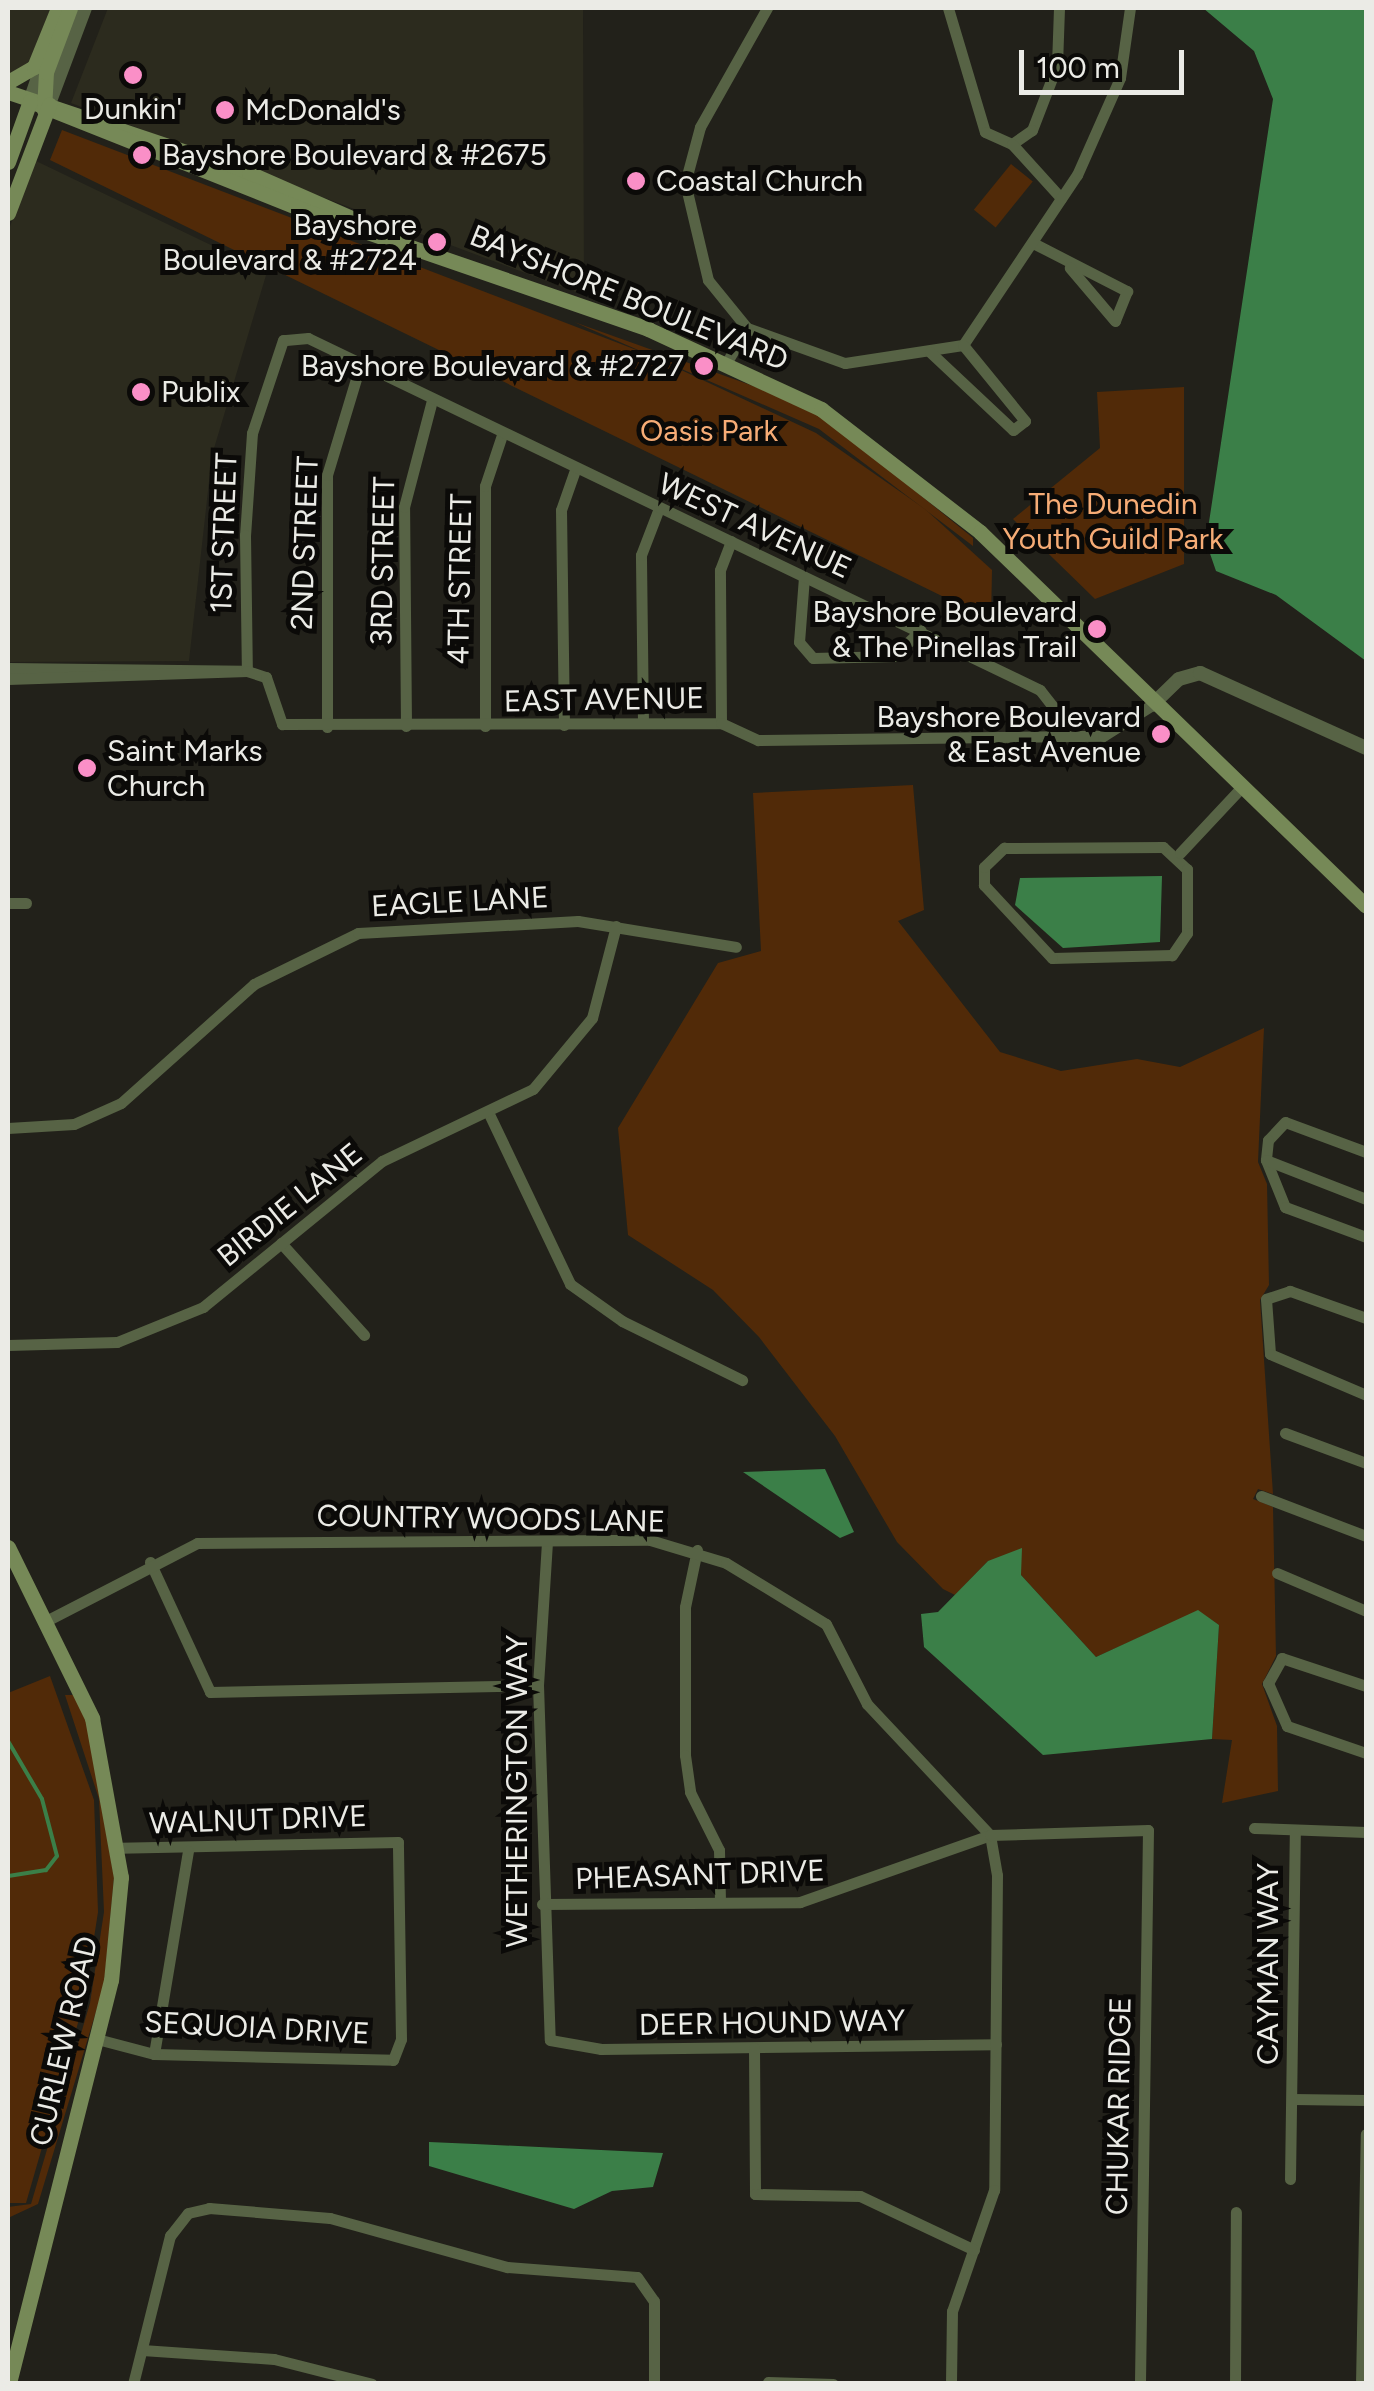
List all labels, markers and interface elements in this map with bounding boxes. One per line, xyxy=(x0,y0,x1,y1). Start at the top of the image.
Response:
scale bar xyxy=(1024,30,1189,92)
text: 100 m xyxy=(1036,49,1120,86)
marker: Dunkin' xyxy=(122,64,144,86)
place label: Dunkin' xyxy=(84,91,182,127)
place label: McDonald's xyxy=(245,92,401,128)
marker: McDonald's xyxy=(214,99,236,121)
place label: Bayshore Boulevard & #2675 xyxy=(162,137,547,173)
marker: Bayshore Boulevard & #2675 xyxy=(131,144,153,166)
place label: Coastal Church xyxy=(656,163,863,199)
marker: Coastal Church xyxy=(625,170,647,192)
place label: Bayshore Boulevard & #2724 xyxy=(162,207,417,278)
street label: BAYSHORE BOULEVARD xyxy=(465,218,793,378)
marker: Bayshore Boulevard & #2724 xyxy=(426,231,448,253)
place label: Bayshore Boulevard & #2727 xyxy=(301,348,684,384)
marker: Bayshore Boulevard & #2727 xyxy=(693,355,715,377)
place label: Publix xyxy=(161,374,240,410)
marker: Publix xyxy=(130,381,152,403)
park label: Oasis Park xyxy=(640,413,778,449)
street label: 1ST STREET xyxy=(203,452,245,614)
street label: 2ND STREET xyxy=(284,455,326,631)
street label: WEST AVENUE xyxy=(653,466,857,586)
street label: 3RD STREET xyxy=(364,476,402,646)
park label: The Dunedin Youth Guild Park xyxy=(1002,486,1224,556)
street label: 4TH STREET xyxy=(441,493,479,665)
place label: Bayshore Boulevard & The Pinellas Trail xyxy=(812,594,1077,664)
marker: Bayshore Boulevard & The Pinellas Trail xyxy=(1086,618,1108,640)
street label: EAST AVENUE xyxy=(504,680,704,720)
place label: Bayshore Boulevard & East Avenue xyxy=(876,699,1141,770)
marker: Bayshore Boulevard & East Avenue xyxy=(1150,723,1172,745)
place label: Saint Marks Church xyxy=(107,733,263,804)
marker: Saint Marks Church xyxy=(76,757,98,779)
street label: EAGLE LANE xyxy=(370,879,550,925)
street label: BIRDIE LANE xyxy=(210,1136,370,1274)
street label: COUNTRY WOODS LANE xyxy=(316,1498,666,1540)
street label: WETHERINGTON WAY xyxy=(499,1635,535,1947)
street label: WALNUT DRIVE xyxy=(148,1798,368,1842)
street label: PHEASANT DRIVE xyxy=(574,1853,826,1897)
street label: CAYMAN WAY xyxy=(1250,1863,1286,2065)
street label: CURLEW ROAD xyxy=(22,1933,106,2149)
street label: CHUKAR RIDGE xyxy=(1099,1997,1139,2215)
street label: DEER HOUND WAY xyxy=(638,2003,906,2043)
street label: SEQUOIA DRIVE xyxy=(143,2004,371,2052)

